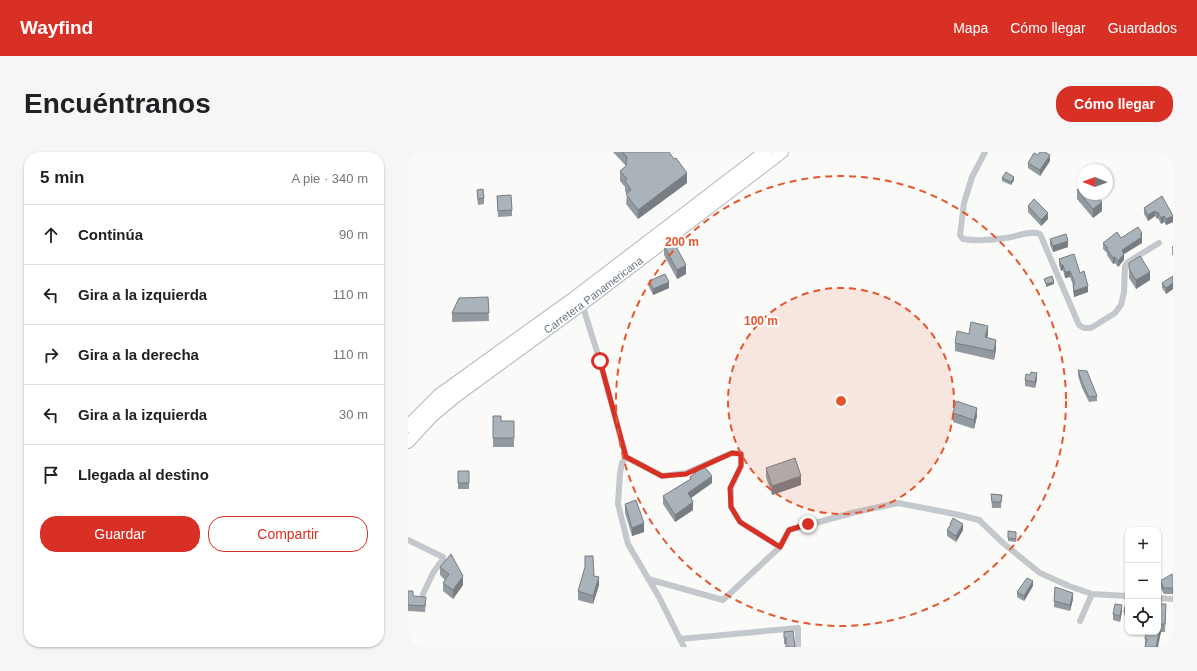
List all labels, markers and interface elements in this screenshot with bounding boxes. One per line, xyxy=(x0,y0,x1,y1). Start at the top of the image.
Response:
text: Wayfind xyxy=(20,17,93,38)
text: Mapa xyxy=(953,20,988,36)
text: Cómo llegar xyxy=(1010,20,1086,36)
text: Guardados xyxy=(1108,20,1177,36)
button: Cómo llegar xyxy=(1056,86,1173,122)
text: Encuéntranos xyxy=(24,88,211,119)
north arrow xyxy=(1077,164,1113,200)
text: 5 min xyxy=(40,168,84,187)
text: A pie · 340 m xyxy=(291,171,368,186)
icon: ahead xyxy=(40,224,62,246)
text: Continúa xyxy=(78,226,143,243)
text: 90 m xyxy=(339,227,368,242)
text: 200 m xyxy=(665,235,699,249)
street label: Carretera Panamericana xyxy=(541,254,646,336)
icon: left xyxy=(40,284,62,306)
text: Gira a la izquierda xyxy=(78,286,207,303)
text: 110 m xyxy=(333,287,368,302)
text: 100 m xyxy=(744,314,778,328)
icon: right xyxy=(40,344,62,366)
text: Gira a la derecha xyxy=(78,346,199,363)
text: 110 m xyxy=(333,347,368,362)
route start xyxy=(591,352,609,370)
centre of rings xyxy=(834,394,848,408)
icon: left xyxy=(40,404,62,426)
text: Gira a la izquierda xyxy=(78,406,207,423)
text: 30 m xyxy=(339,407,368,422)
icon: arrive xyxy=(40,464,62,486)
text: Llegada al destino xyxy=(78,466,209,483)
route end xyxy=(799,515,817,533)
button: Guardar xyxy=(40,516,200,552)
button: Compartir xyxy=(208,516,368,552)
map controls xyxy=(1125,527,1161,635)
button: + xyxy=(1125,527,1161,563)
button: − xyxy=(1125,563,1161,599)
button: locate xyxy=(1125,599,1161,635)

